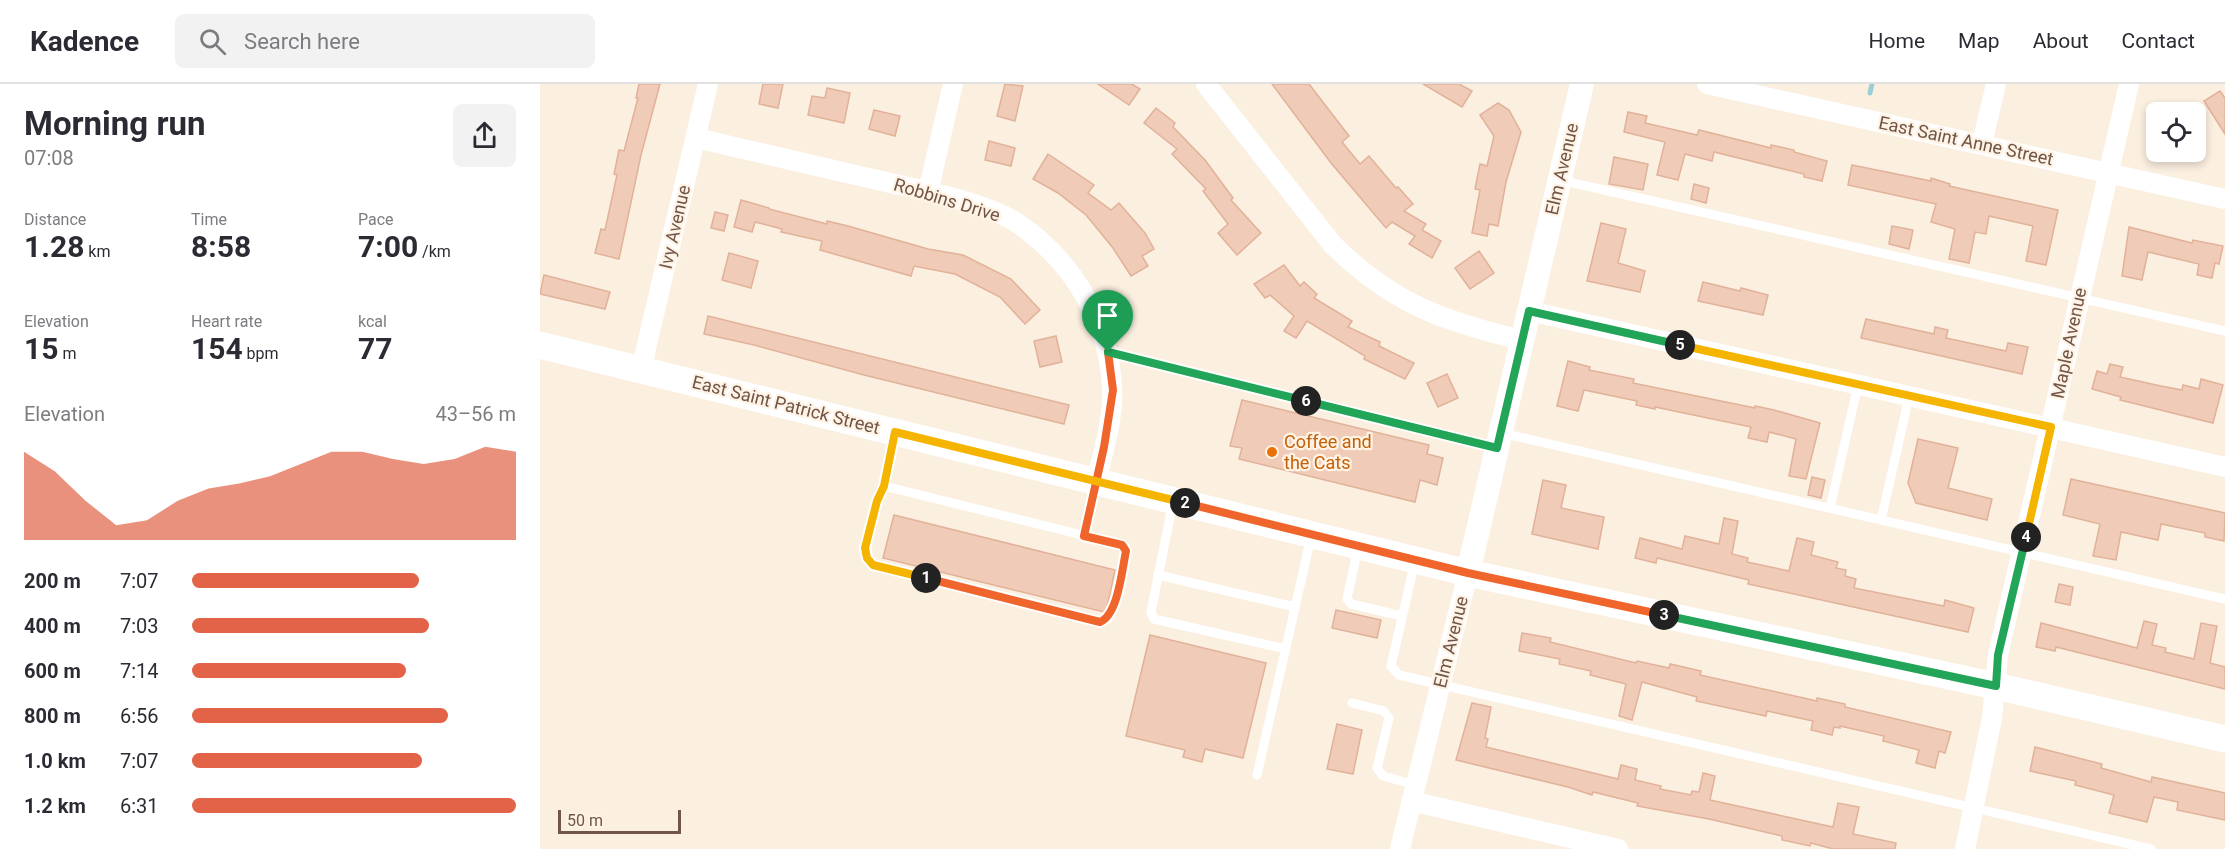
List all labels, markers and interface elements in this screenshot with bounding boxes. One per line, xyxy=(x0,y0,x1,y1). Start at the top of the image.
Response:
search box xyxy=(175,14,595,68)
text: Kadence xyxy=(30,25,139,58)
icon: search xyxy=(196,25,229,58)
text: Search here xyxy=(244,29,360,54)
text: Home xyxy=(1869,29,1925,53)
text: Map xyxy=(1958,29,2000,53)
text: About xyxy=(2033,29,2089,53)
text: Contact xyxy=(2122,29,2195,53)
map controls xyxy=(2146,102,2206,162)
button: locate xyxy=(2146,102,2206,162)
text: Morning run xyxy=(24,104,205,143)
button: share xyxy=(453,104,516,167)
street label: East Saint Anne Street xyxy=(1877,112,2055,169)
street label: Elm Avenue xyxy=(1541,121,1582,217)
text: 07:08 xyxy=(24,146,74,170)
street label: Robbins Drive xyxy=(891,173,1003,226)
street label: Ivy Avenue xyxy=(655,183,694,271)
text: Distance xyxy=(24,210,86,229)
text: Time xyxy=(191,210,227,229)
text: Pace xyxy=(358,210,394,229)
text: 1.28 xyxy=(24,229,84,264)
text: 8:58 xyxy=(191,229,251,264)
text: 7:00 xyxy=(358,229,418,264)
text: km xyxy=(84,242,110,261)
text: /km xyxy=(418,242,451,261)
street label: Maple Avenue xyxy=(2047,286,2091,400)
pin xyxy=(1082,290,1133,352)
icon: arrive xyxy=(1091,299,1124,332)
text: Elevation xyxy=(24,312,89,331)
text: Heart rate xyxy=(191,312,262,331)
text: kcal xyxy=(358,312,387,331)
pin: 5 xyxy=(1665,330,1695,360)
text: 15 xyxy=(24,331,58,366)
text: 154 xyxy=(191,331,243,366)
text: 77 xyxy=(358,331,392,366)
text: 5 xyxy=(1675,335,1685,354)
text: m xyxy=(58,344,76,363)
text: bpm xyxy=(243,344,279,363)
street label: East Saint Patrick Street xyxy=(690,371,882,438)
pin: 6 xyxy=(1291,386,1321,416)
text: 6 xyxy=(1301,391,1311,410)
text: Elevation xyxy=(24,402,105,426)
text: 43–56 m xyxy=(435,402,516,426)
place label: Coffee and the Cats xyxy=(1284,431,1372,473)
marker: Coffee and the Cats xyxy=(1265,445,1279,459)
pin: 2 xyxy=(1170,488,1200,518)
text: 2 xyxy=(1180,493,1190,512)
pin: 4 xyxy=(2011,522,2041,552)
text: 4 xyxy=(2021,527,2031,546)
pin: 1 xyxy=(911,563,941,593)
text: 1 xyxy=(921,568,931,587)
text: 200 m xyxy=(24,569,81,593)
text: 7:07 xyxy=(120,569,159,593)
street label: Elm Avenue xyxy=(1429,594,1472,690)
pin: 3 xyxy=(1649,600,1679,630)
text: 3 xyxy=(1659,605,1669,624)
text: 400 m xyxy=(24,614,81,638)
text: 7:03 xyxy=(120,614,159,638)
text: 600 m xyxy=(24,659,81,683)
text: 7:14 xyxy=(120,659,159,683)
text: 800 m xyxy=(24,704,81,728)
text: 6:56 xyxy=(120,704,159,728)
text: 1.0 km xyxy=(24,749,86,773)
text: 7:07 xyxy=(120,749,159,773)
text: 1.2 km xyxy=(24,794,86,818)
text: 6:31 xyxy=(120,794,159,818)
scale bar xyxy=(558,807,681,834)
text: 50 m xyxy=(567,811,603,830)

